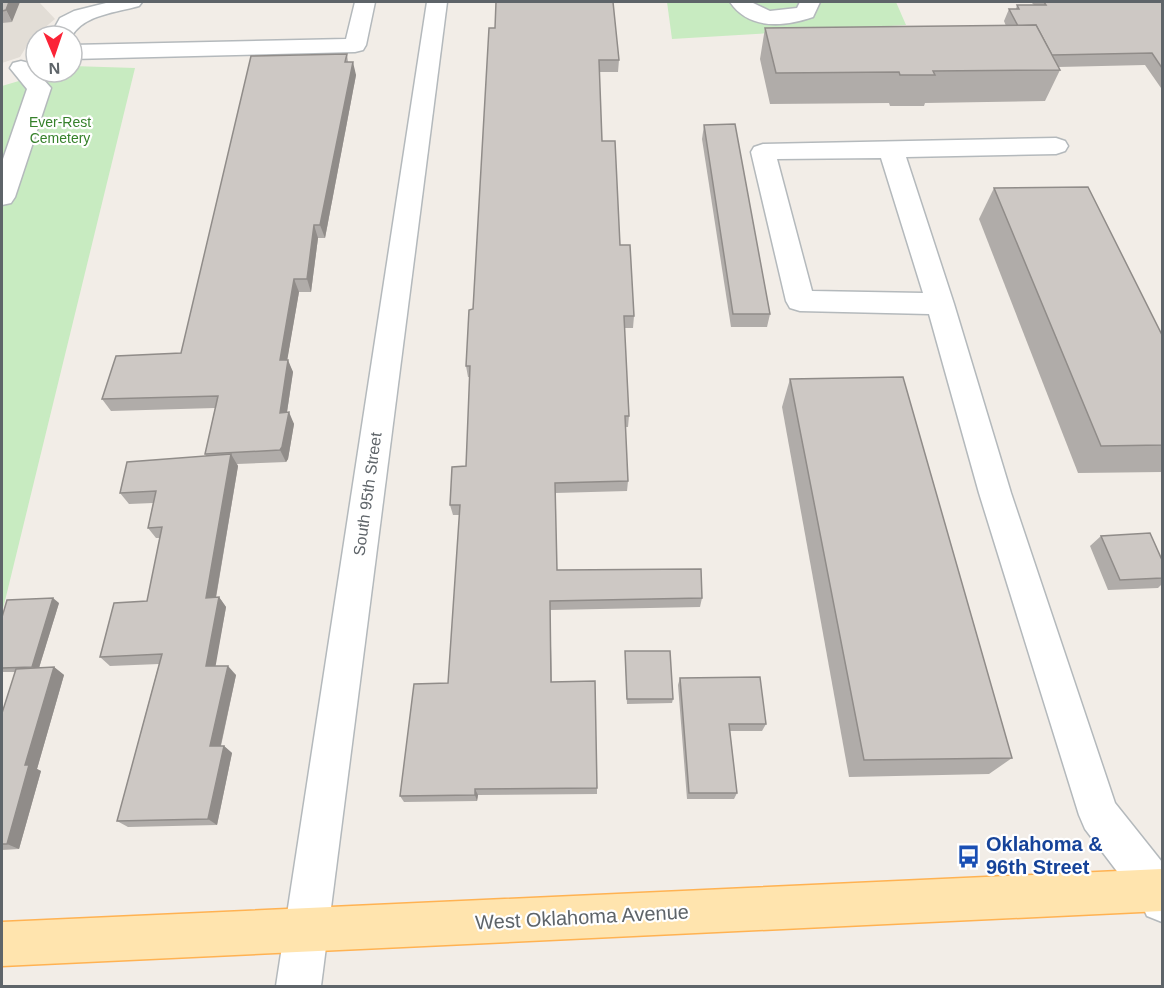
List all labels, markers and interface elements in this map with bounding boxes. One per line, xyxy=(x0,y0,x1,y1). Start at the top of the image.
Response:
north arrow xyxy=(24,24,84,84)
text: N xyxy=(48,60,61,77)
park label: Ever-Rest Cemetery xyxy=(29,114,91,146)
street label: South 95th Street xyxy=(350,431,385,557)
place label: Oklahoma & 96th Street xyxy=(986,833,1103,878)
bus stop icon: Oklahoma & 96th Street xyxy=(955,843,981,869)
street label: West Oklahoma Avenue xyxy=(475,900,689,934)

